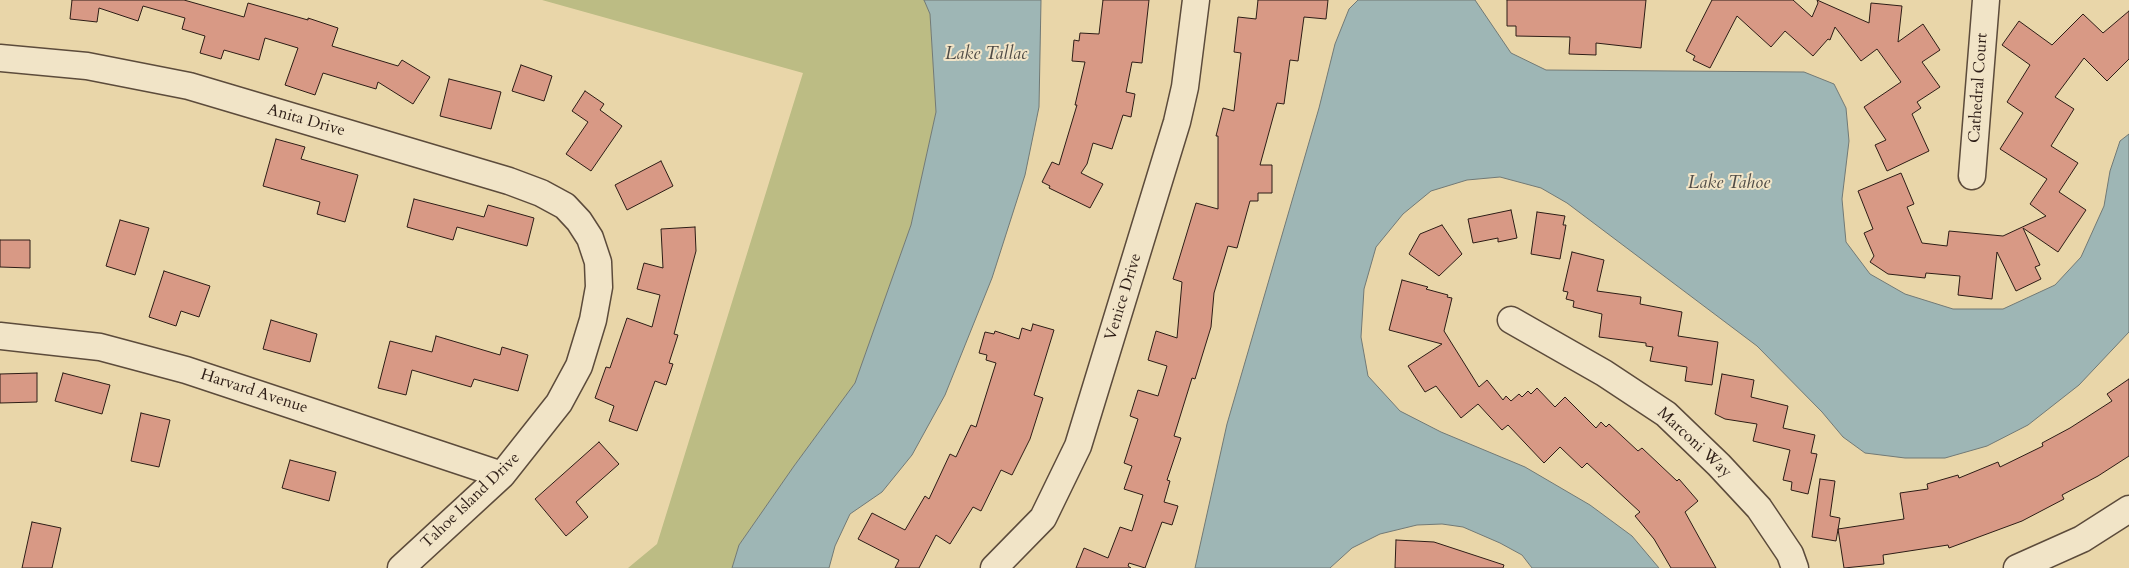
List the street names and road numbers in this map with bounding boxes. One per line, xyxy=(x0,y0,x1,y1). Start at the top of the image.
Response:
street label: Cathedral Court xyxy=(1966,32,1992,144)
street label: Anita Drive xyxy=(265,101,347,141)
street label: Venice Drive xyxy=(1102,251,1146,343)
street label: Harvard Avenue xyxy=(198,366,310,418)
street label: Marconi Way xyxy=(1653,404,1735,482)
street label: Tahoe Island Drive xyxy=(418,449,524,553)

